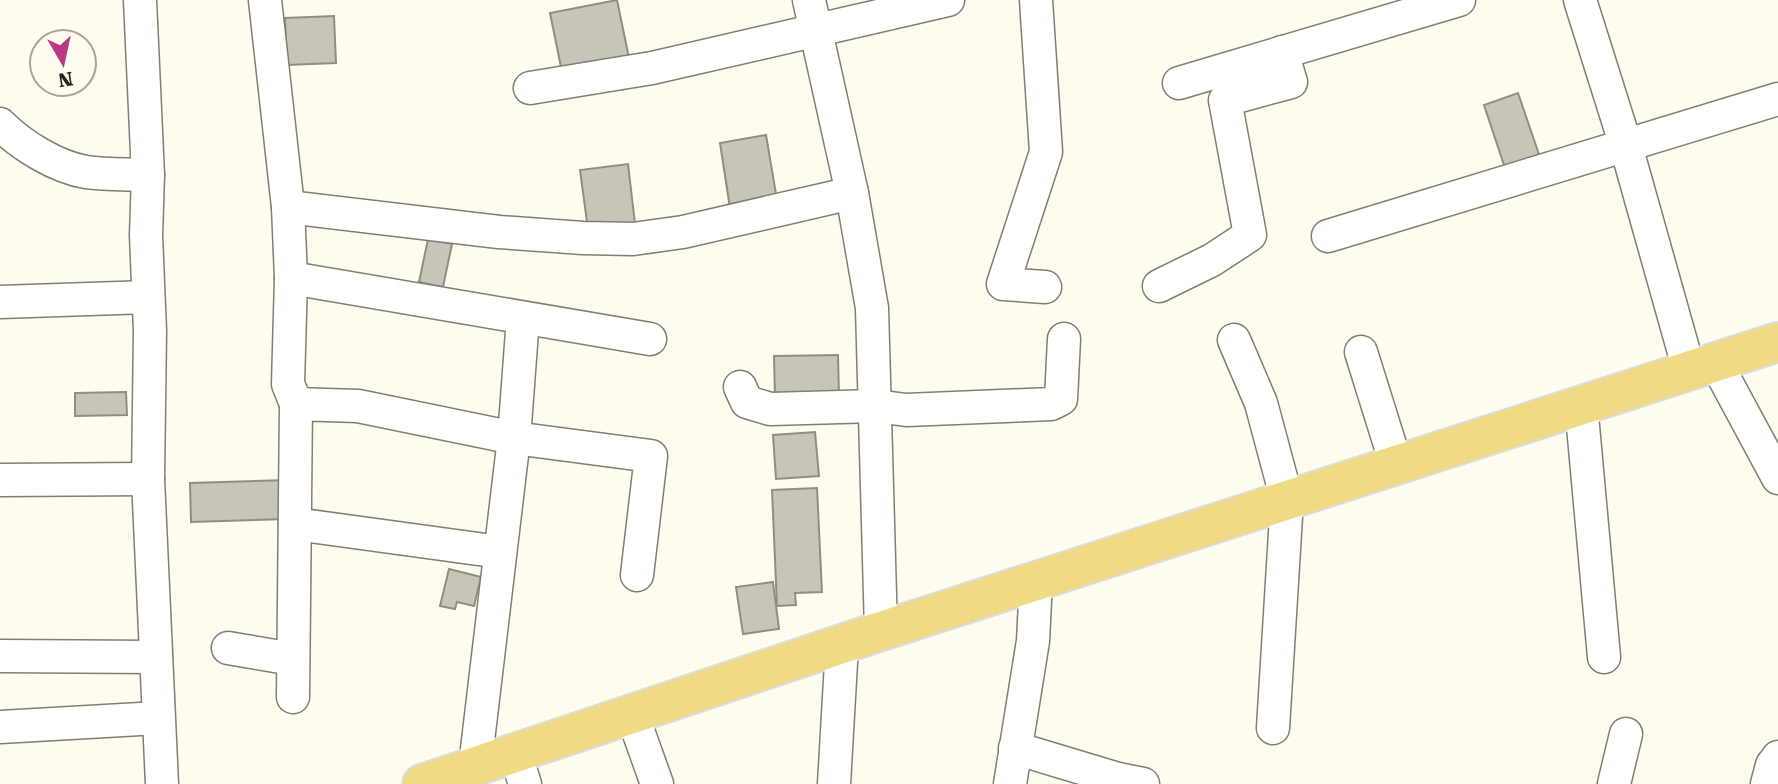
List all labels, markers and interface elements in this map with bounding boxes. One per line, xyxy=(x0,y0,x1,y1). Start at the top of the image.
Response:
north arrow xyxy=(28,28,98,98)
text: N xyxy=(56,67,75,92)

